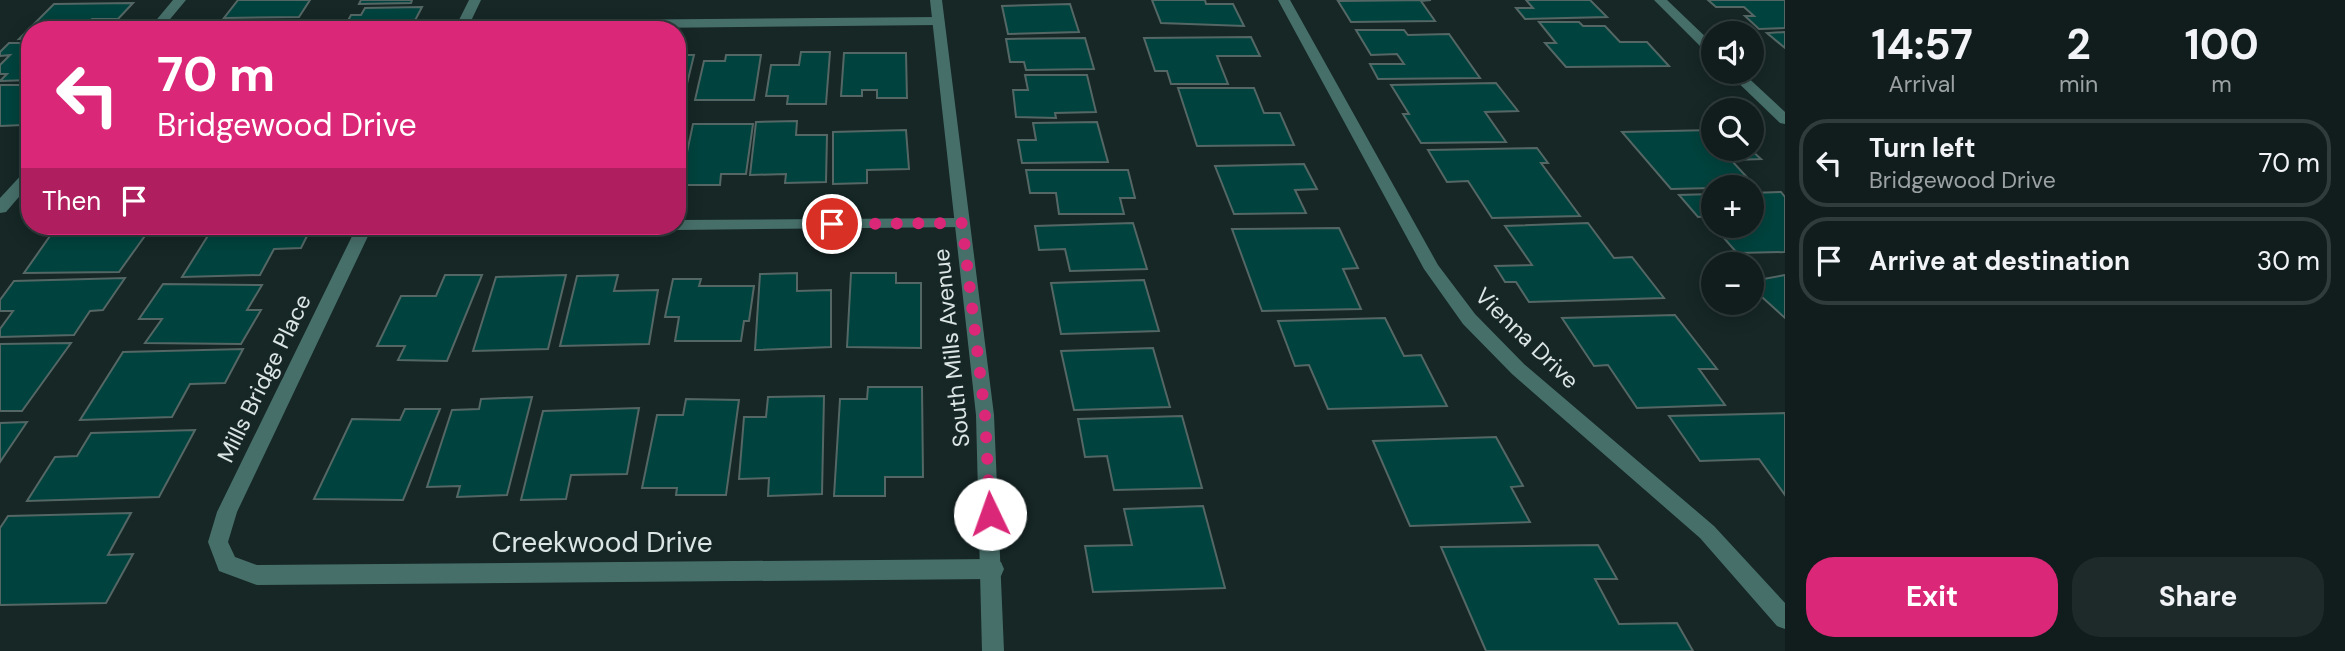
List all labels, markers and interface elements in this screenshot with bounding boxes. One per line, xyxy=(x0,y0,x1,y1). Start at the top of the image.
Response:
text: 14:57 xyxy=(1871,17,1973,72)
text: 2 xyxy=(2066,17,2091,72)
text: 100 xyxy=(2184,17,2259,72)
map controls xyxy=(1701,21,1764,315)
button: sound xyxy=(1701,21,1764,84)
text: 70 m xyxy=(157,42,275,106)
icon: left xyxy=(42,49,133,140)
text: Arrival xyxy=(1888,69,1955,99)
text: min xyxy=(2059,69,2098,99)
text: m xyxy=(2211,69,2232,99)
button: search xyxy=(1701,98,1764,161)
text: Bridgewood Drive xyxy=(157,104,417,146)
text: Turn left xyxy=(1869,131,1976,165)
icon: left xyxy=(1810,144,1848,182)
text: 70 m xyxy=(2259,146,2320,180)
text: Bridgewood Drive xyxy=(1869,165,2056,195)
button: + xyxy=(1701,175,1764,238)
icon: arrive xyxy=(115,182,153,220)
text: Then xyxy=(42,184,101,218)
pin xyxy=(802,194,862,254)
icon: arrive xyxy=(813,205,851,243)
icon: arrive xyxy=(1810,242,1848,280)
text: Arrive at destination xyxy=(1869,244,2130,278)
text: 30 m xyxy=(2257,244,2320,278)
street label: South Mills Avenue xyxy=(926,247,976,449)
button: − xyxy=(1701,252,1764,315)
street label: Vienna Drive xyxy=(1469,281,1585,395)
street label: Mills Bridge Place xyxy=(210,289,318,467)
position arrow xyxy=(953,477,1027,551)
street label: Creekwood Drive xyxy=(491,524,713,561)
button: Exit xyxy=(1806,557,2058,637)
button: Share xyxy=(2072,557,2324,637)

